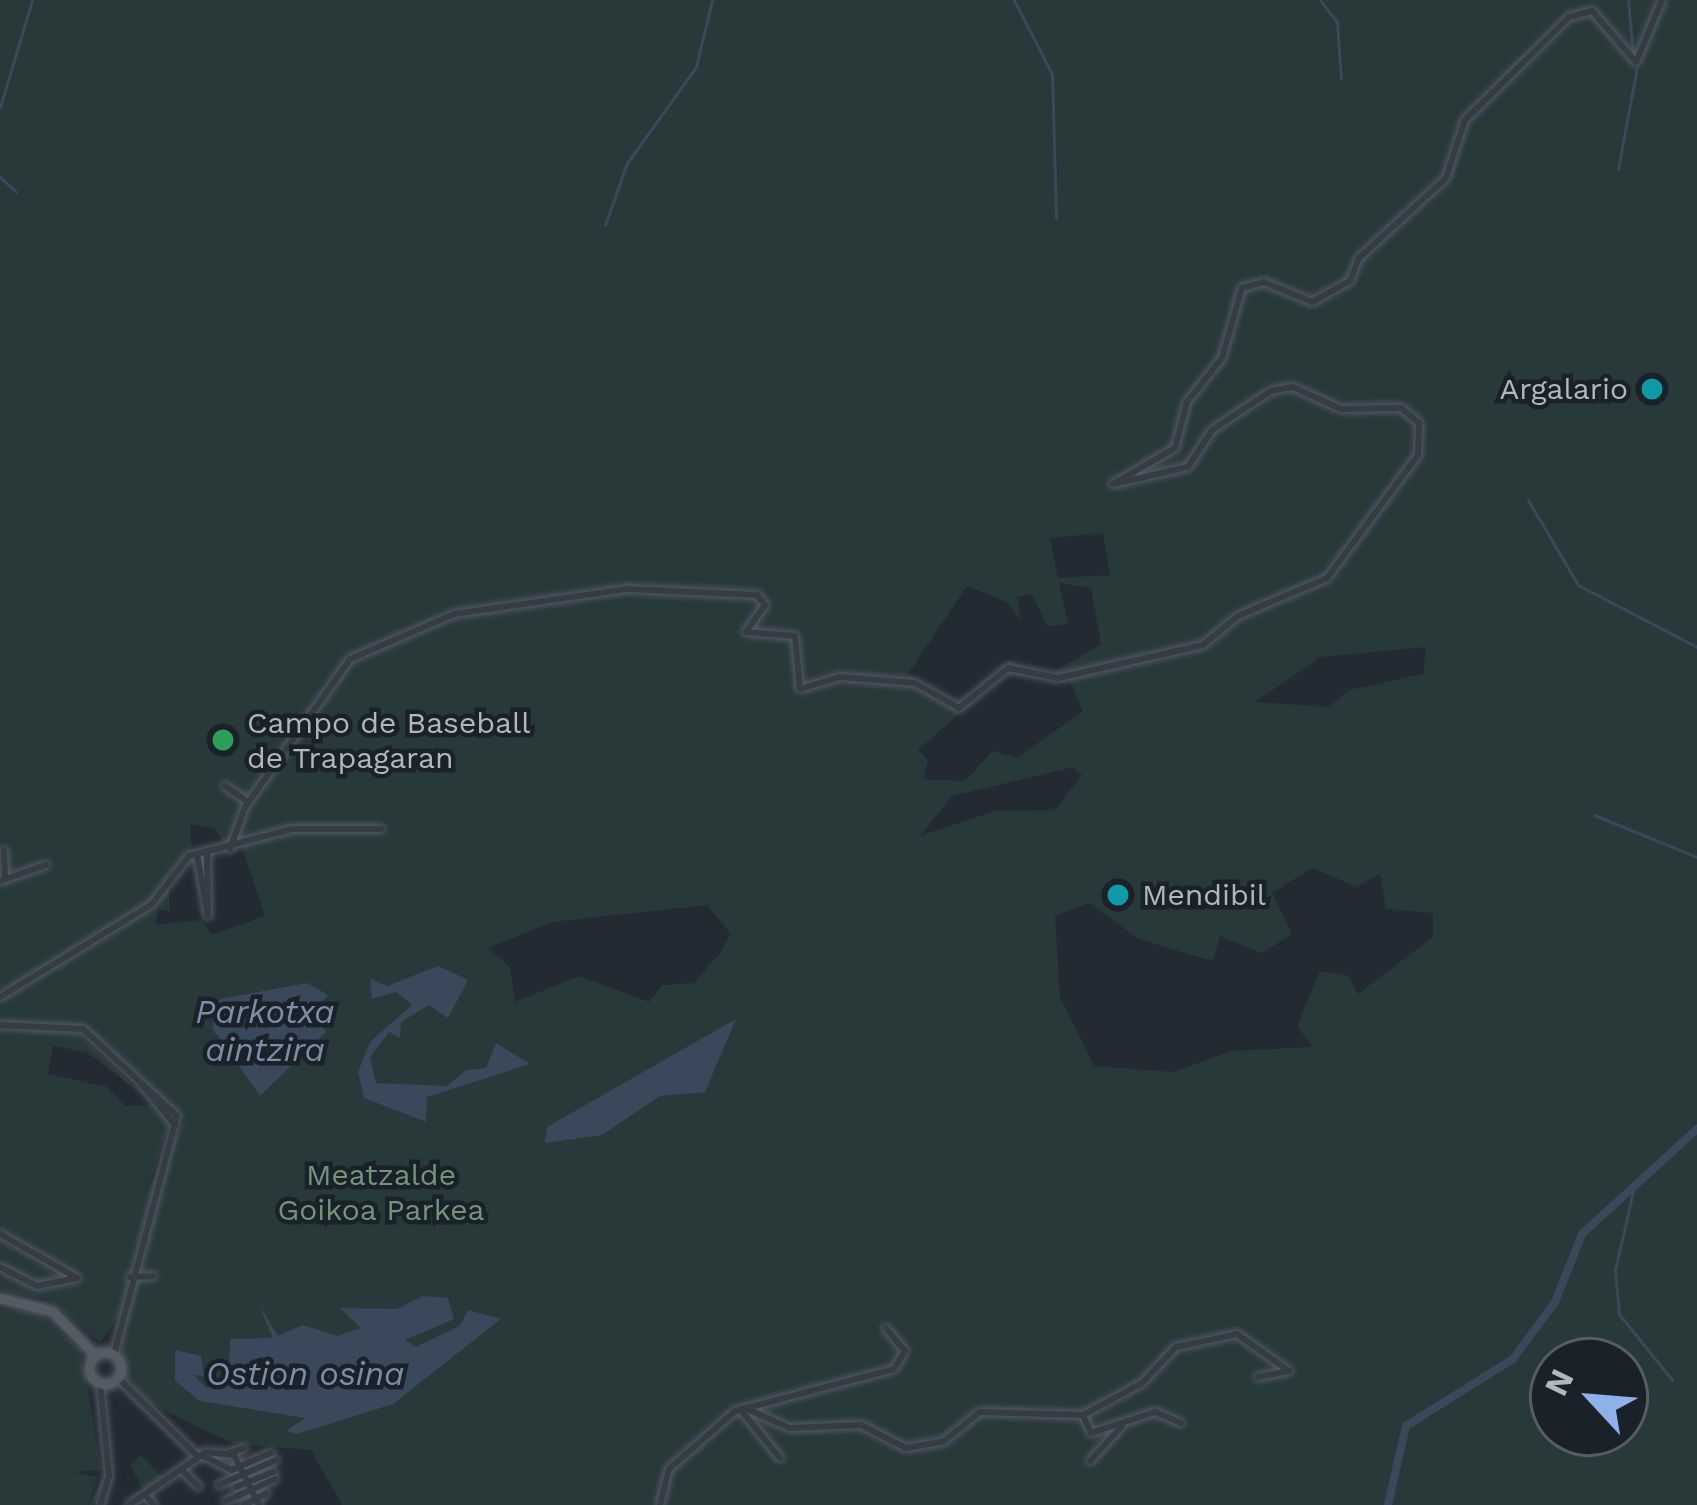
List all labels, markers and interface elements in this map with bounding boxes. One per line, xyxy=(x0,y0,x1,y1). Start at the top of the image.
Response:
place label: Argalario xyxy=(1499,371,1628,407)
marker: Argalario xyxy=(1639,376,1665,402)
place label: Campo de Baseball de Trapagaran xyxy=(247,705,530,776)
marker: Campo de Baseball de Trapagaran xyxy=(210,727,236,753)
place label: Mendibil xyxy=(1142,877,1266,913)
marker: Mendibil xyxy=(1105,882,1131,908)
water label: Parkotxa aintzira xyxy=(195,992,335,1070)
park label: Meatzalde Goikoa Parkea xyxy=(277,1157,485,1228)
north arrow xyxy=(1529,1337,1649,1457)
water label: Ostion osina xyxy=(206,1354,404,1394)
text: N xyxy=(1536,1363,1582,1402)

